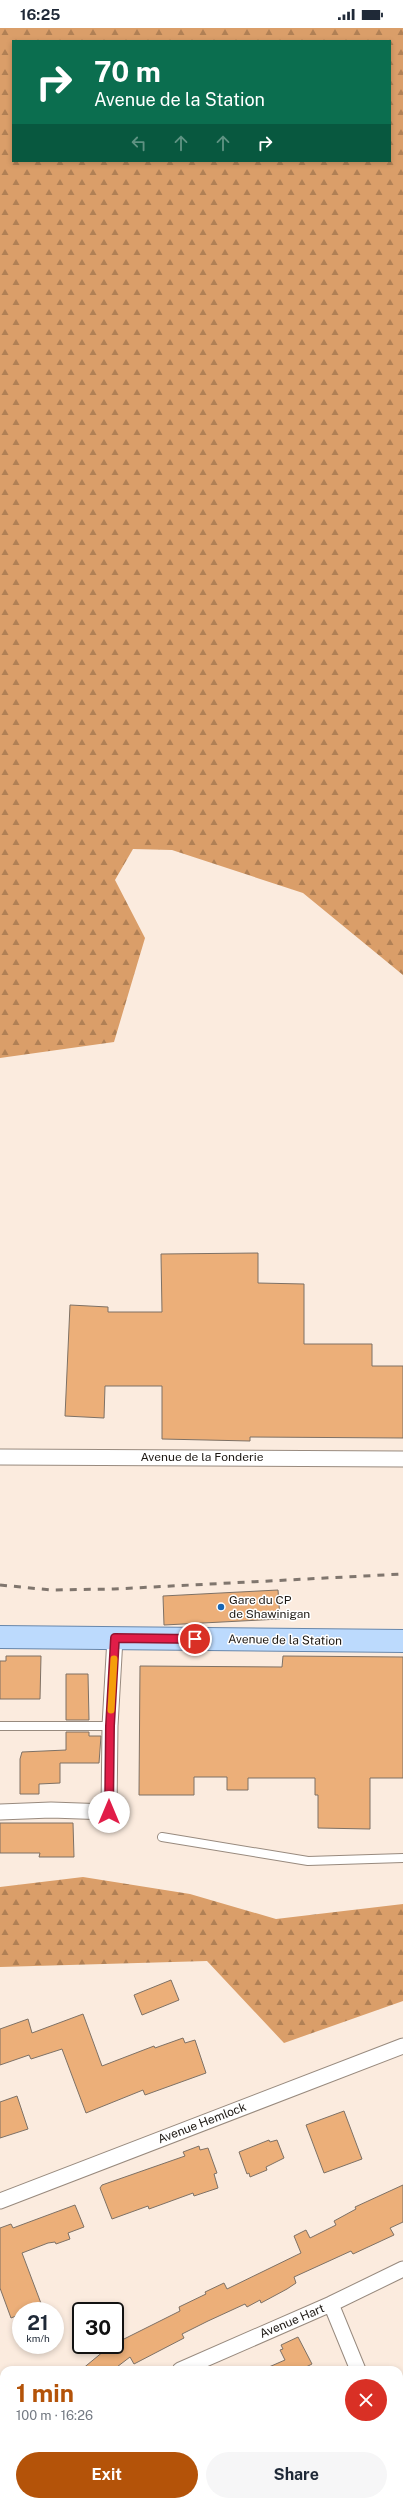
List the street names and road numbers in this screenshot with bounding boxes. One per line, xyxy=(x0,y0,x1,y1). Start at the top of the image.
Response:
street label: Avenue de la Fonderie xyxy=(141,1450,264,1464)
street label: Avenue de la Station xyxy=(228,1632,342,1648)
street label: Avenue Hemlock xyxy=(156,2100,248,2146)
street label: Avenue Hart xyxy=(257,2301,327,2341)

